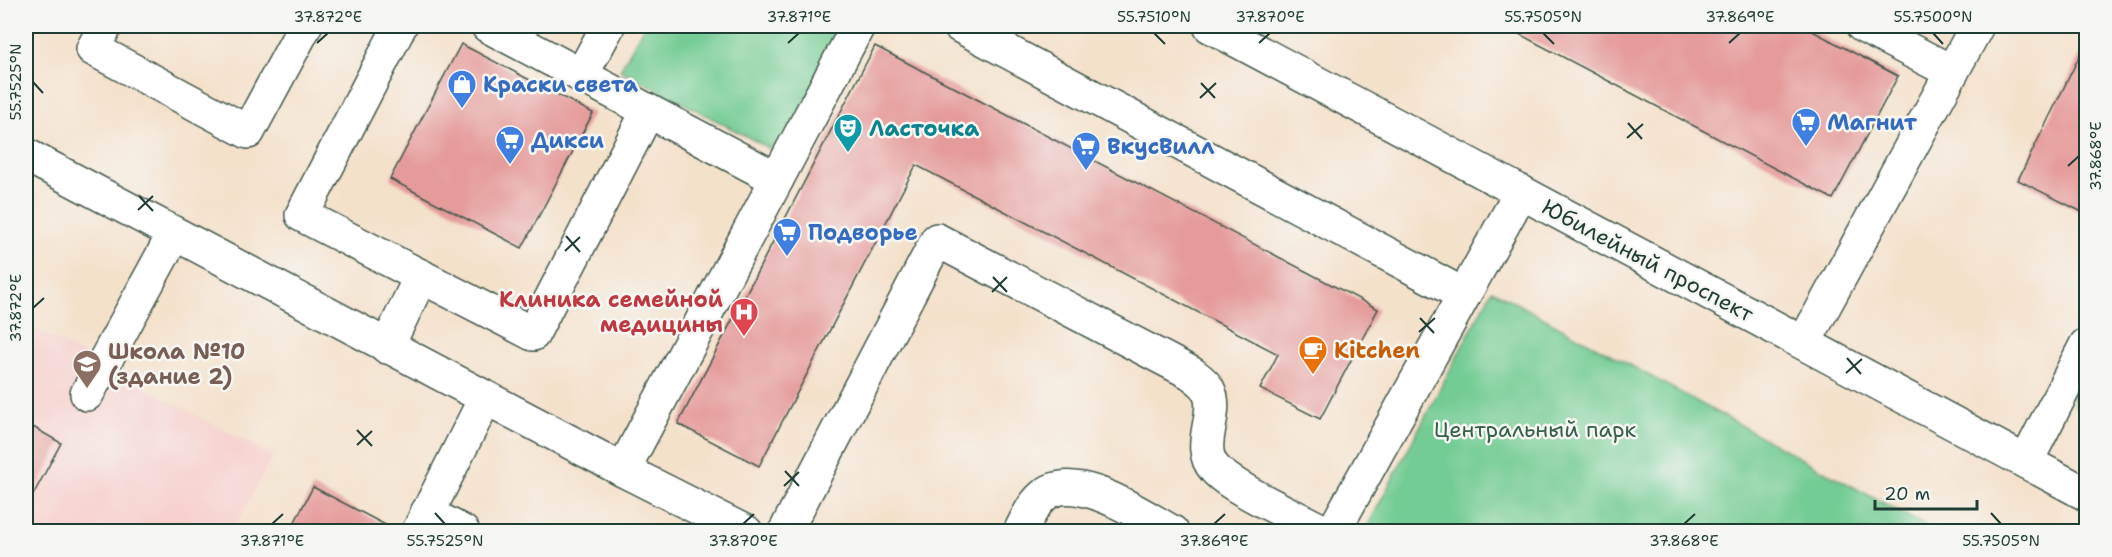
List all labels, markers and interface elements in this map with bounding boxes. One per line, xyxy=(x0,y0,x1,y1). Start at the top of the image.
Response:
text: 37.872°E xyxy=(294,7,362,27)
text: 37.871°E xyxy=(767,7,831,27)
text: 55.7510°N xyxy=(1117,7,1191,27)
text: 37.870°E xyxy=(1235,7,1305,27)
text: 55.7505°N xyxy=(1504,7,1582,27)
text: 37.869°E xyxy=(1706,7,1774,27)
text: 55.7500°N xyxy=(1893,7,1973,27)
text: 55.7525°N xyxy=(6,44,26,120)
shop icon: Краски света xyxy=(446,68,478,110)
place label: Краски света xyxy=(483,70,638,99)
supermarket icon: Магнит xyxy=(1790,106,1822,148)
place label: Магнит xyxy=(1827,108,1918,137)
theatre icon: Ласточка xyxy=(832,112,864,154)
place label: Ласточка xyxy=(869,114,979,143)
text: 37.868°E xyxy=(2086,121,2106,191)
supermarket icon: Дикси xyxy=(494,124,526,166)
place label: Дикси xyxy=(531,126,604,155)
supermarket icon: ВкусВилл xyxy=(1070,130,1102,172)
place label: ВкусВилл xyxy=(1107,132,1215,161)
street label: Юбилейный проспект xyxy=(1537,192,1759,329)
supermarket icon: Подворье xyxy=(771,216,803,258)
place label: Подворье xyxy=(808,218,918,247)
text: 37.872°E xyxy=(6,274,26,342)
place label: Клиника семейной медицины xyxy=(499,285,723,339)
hospital icon: Клиника семейной медицины xyxy=(728,296,760,338)
cafe icon: Kitchen xyxy=(1297,334,1329,376)
place label: Kitchen xyxy=(1334,336,1420,365)
place label: Школа №10 (здание 2) xyxy=(108,337,245,391)
school or university icon: Школа №10 (здание 2) xyxy=(71,348,103,390)
park label: Центральный парк xyxy=(1434,415,1637,444)
scale bar xyxy=(1875,473,1977,511)
text: 20 m xyxy=(1884,482,1930,506)
text: 37.871°E xyxy=(240,531,304,551)
text: 55.7525°N xyxy=(407,531,483,551)
text: 37.870°E xyxy=(708,531,778,551)
text: 37.869°E xyxy=(1180,531,1248,551)
text: 37.868°E xyxy=(1649,531,1719,551)
text: 55.7505°N xyxy=(1962,531,2040,551)

